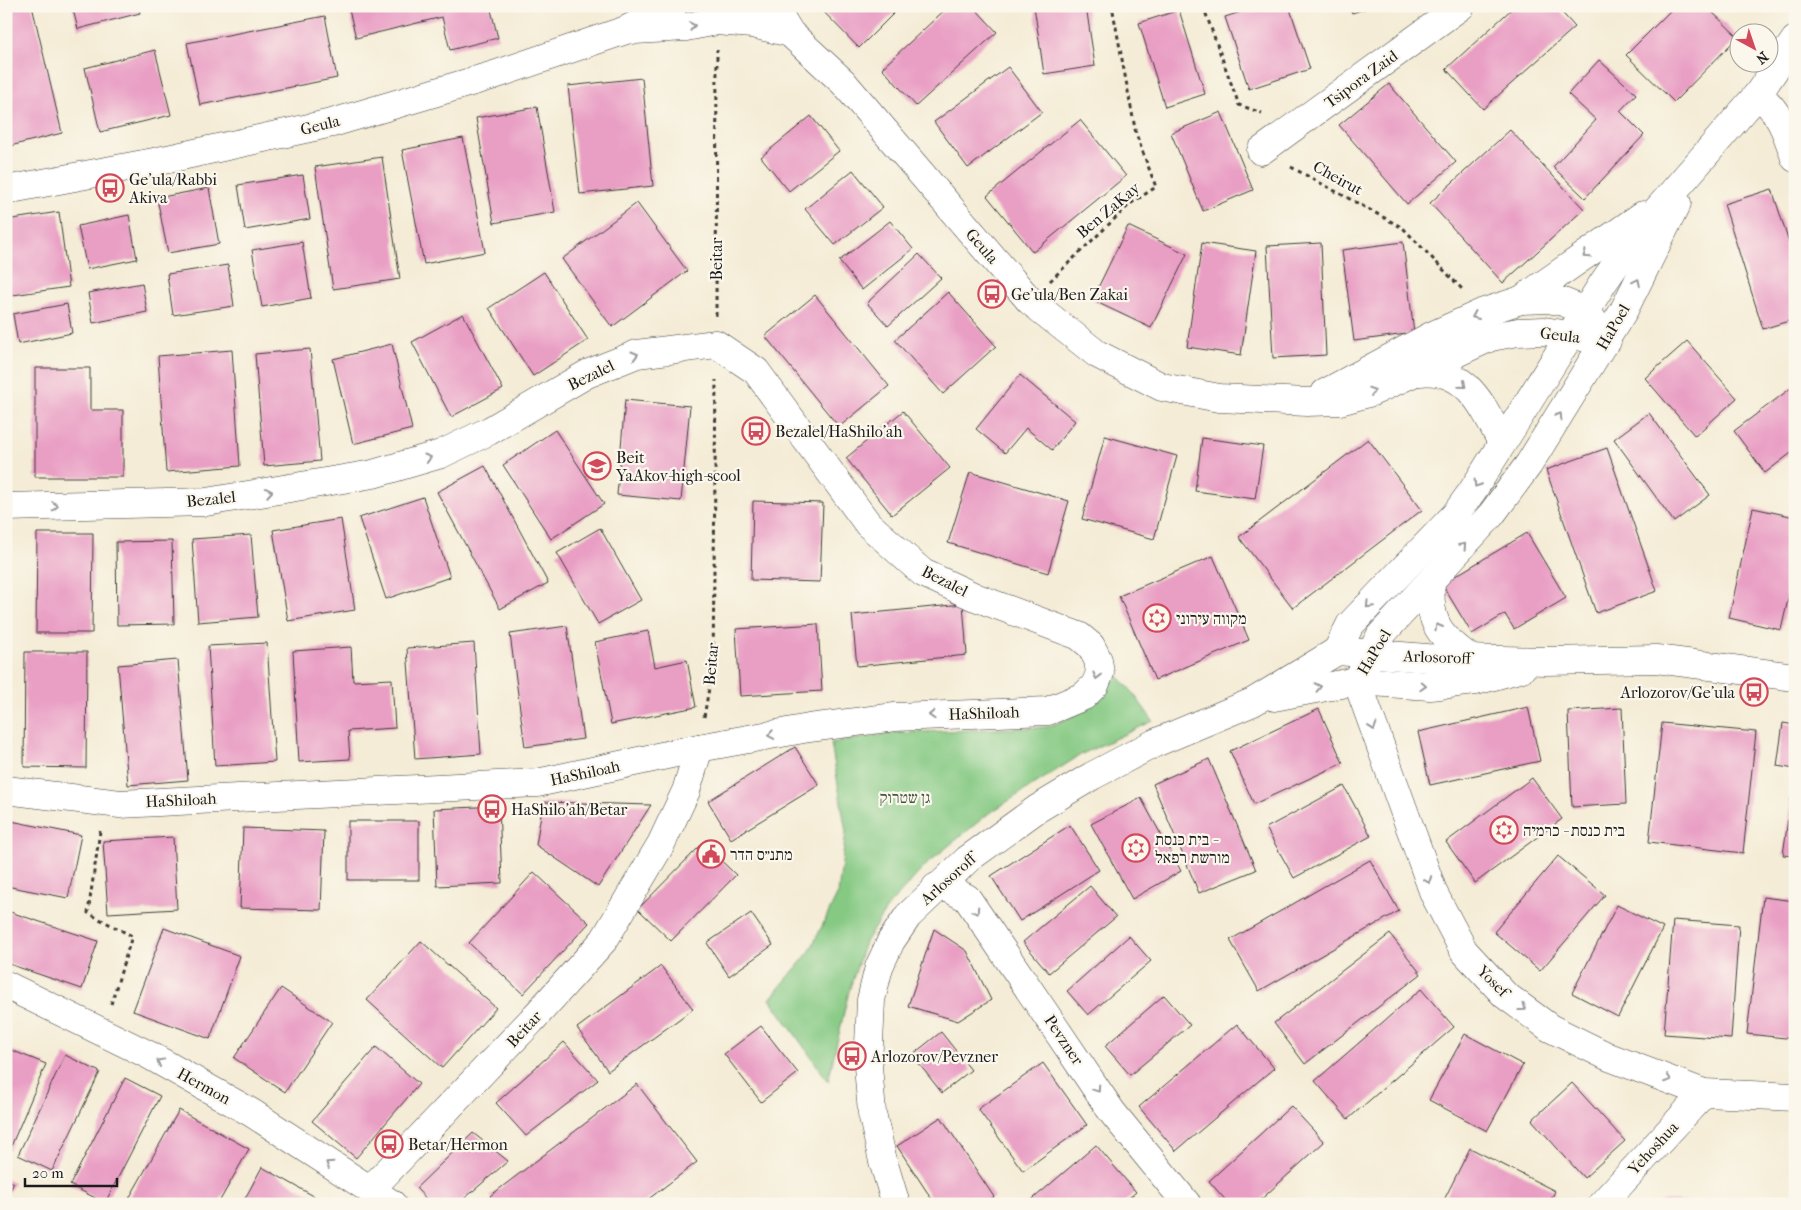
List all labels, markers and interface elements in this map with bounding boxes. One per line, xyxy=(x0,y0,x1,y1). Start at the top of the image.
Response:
one-way arrow xyxy=(688,21,697,31)
north arrow xyxy=(1728,22,1778,72)
street label: Tsipora Zaid xyxy=(1321,46,1402,112)
text: N xyxy=(1752,48,1772,68)
street label: Geula xyxy=(298,111,342,139)
street label: Cheirut xyxy=(1310,157,1366,200)
place label: Ge'ula/Rabbi Akiva xyxy=(128,170,217,207)
bus stop icon: Ge'ula/Rabbi Akiva xyxy=(95,173,125,203)
street label: Ben ZaKay xyxy=(1072,178,1144,242)
street label: Geula xyxy=(962,225,1003,268)
street label: Beitar xyxy=(707,237,726,280)
one-way arrow xyxy=(1582,249,1591,258)
one-way arrow xyxy=(1631,278,1642,287)
bus stop icon: Ge'ula/Ben Zakai xyxy=(977,279,1007,309)
place label: Ge'ula/Ben Zakai xyxy=(1011,285,1128,304)
street label: HaPoel xyxy=(1592,300,1634,353)
one-way arrow xyxy=(1471,309,1480,320)
street label: Geula xyxy=(1539,323,1582,347)
one-way arrow xyxy=(631,351,639,361)
street label: Bezalel xyxy=(565,355,618,394)
one-way arrow xyxy=(1458,379,1467,388)
one-way arrow xyxy=(1367,387,1376,397)
one-way arrow xyxy=(1553,412,1563,421)
bus stop icon: Bezalel/HaShilo'ah xyxy=(741,416,771,446)
place label: Bezalel/HaShilo'ah xyxy=(775,422,903,441)
place label: Beit YaAkov-high-scool xyxy=(615,448,741,485)
school or university icon: Beit YaAkov-high-scool xyxy=(582,451,612,481)
one-way arrow xyxy=(423,454,431,464)
one-way arrow xyxy=(1474,479,1483,488)
street label: Bezalel xyxy=(185,487,237,511)
one-way arrow xyxy=(265,487,273,497)
one-way arrow xyxy=(51,500,59,511)
one-way arrow xyxy=(1457,543,1466,552)
street label: Bezalel xyxy=(919,561,972,601)
one-way arrow xyxy=(1366,600,1375,609)
synagogue icon: מקווה עירוני xyxy=(1142,603,1172,633)
place label: מקווה עירוני xyxy=(1176,609,1247,628)
one-way arrow xyxy=(1434,623,1444,632)
street label: HaPoel xyxy=(1353,625,1395,678)
street label: Beitar xyxy=(700,642,722,686)
street label: Arlosoroff xyxy=(1402,646,1475,668)
one-way arrow xyxy=(1092,672,1103,681)
bus stop icon: Arlozorov/Ge'ula xyxy=(1739,677,1769,707)
one-way arrow xyxy=(1419,680,1427,691)
one-way arrow xyxy=(1313,682,1322,693)
place label: Arlozorov/Ge'ula xyxy=(1619,683,1736,702)
street label: HaShiloah xyxy=(948,702,1020,724)
one-way arrow xyxy=(927,710,935,721)
one-way arrow xyxy=(1367,722,1377,730)
one-way arrow xyxy=(766,729,775,739)
street label: HaShiloah xyxy=(548,756,622,790)
park label: גן שטרוק xyxy=(880,788,930,807)
street label: HaShiloah xyxy=(145,789,217,811)
bus stop icon: HaShilo'ah/Betar xyxy=(477,794,507,824)
place label: HaShilo'ah/Betar xyxy=(511,800,628,819)
synagogue icon: בית כנסת - כרמיה xyxy=(1489,815,1519,845)
place label: בית כנסת - כרמיה xyxy=(1523,821,1625,840)
place label: בית כנסת - מורשת רפאל xyxy=(1155,830,1230,867)
synagogue icon: בית כנסת - מורשת רפאל xyxy=(1121,833,1151,863)
public building icon: מתנ״ס הדר xyxy=(696,839,726,869)
place label: מתנ״ס הדר xyxy=(730,845,793,864)
street label: Arlosoroff xyxy=(916,847,982,909)
one-way arrow xyxy=(1422,875,1432,883)
one-way arrow xyxy=(970,905,979,915)
street label: Yosef xyxy=(1473,961,1515,1003)
one-way arrow xyxy=(1517,1002,1527,1011)
street label: Beitar xyxy=(502,1007,546,1051)
street label: Pevzner xyxy=(1040,1011,1088,1069)
bus stop icon: Arlozorov/Pevzner xyxy=(837,1041,867,1071)
place label: Arlozorov/Pevzner xyxy=(870,1047,998,1066)
one-way arrow xyxy=(156,1058,165,1068)
street label: Hermon xyxy=(174,1064,234,1109)
one-way arrow xyxy=(1663,1073,1672,1083)
one-way arrow xyxy=(1091,1083,1100,1092)
street label: Yehoshua xyxy=(1623,1117,1683,1179)
bus stop icon: Betar/Hermon xyxy=(374,1129,404,1159)
place label: Betar/Hermon xyxy=(408,1135,509,1154)
scale bar xyxy=(25,1155,118,1187)
one-way arrow xyxy=(325,1160,334,1170)
text: 20 m xyxy=(32,1164,64,1182)

